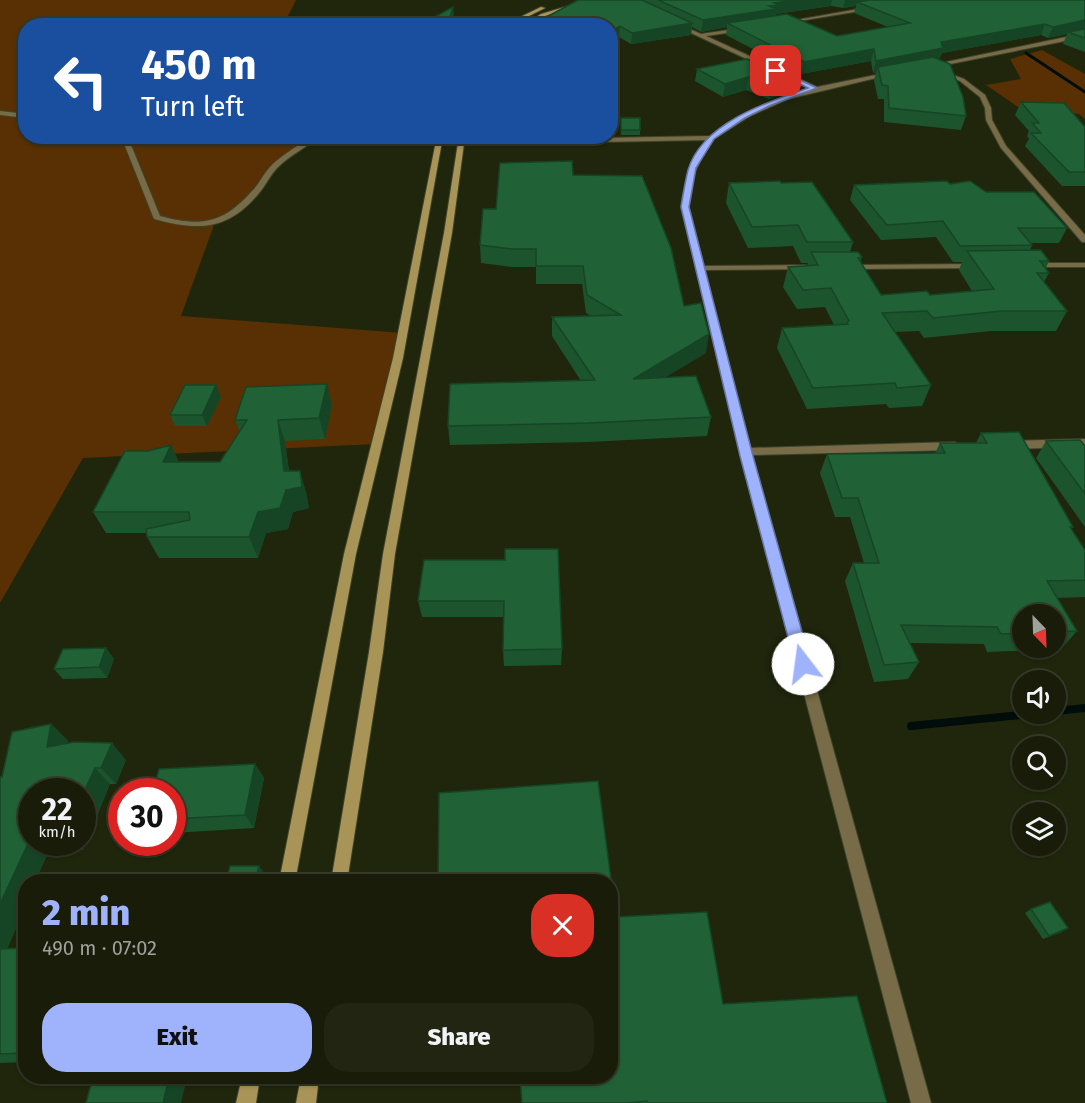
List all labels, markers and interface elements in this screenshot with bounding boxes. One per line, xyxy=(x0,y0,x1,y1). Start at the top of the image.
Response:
text: 450 m xyxy=(141,40,257,90)
icon: left xyxy=(42,42,120,120)
pin xyxy=(750,45,801,96)
icon: arrive xyxy=(759,54,792,87)
text: Turn left xyxy=(141,91,244,123)
north arrow xyxy=(1012,604,1066,658)
map controls xyxy=(1012,604,1066,856)
position arrow xyxy=(771,632,835,696)
button: sound xyxy=(1012,670,1066,724)
button: search xyxy=(1012,736,1066,790)
speed limit sign: 30 xyxy=(108,778,186,856)
text: 22 xyxy=(41,792,73,828)
button: layers xyxy=(1012,802,1066,856)
text: km/h xyxy=(38,823,76,841)
text: 2 min xyxy=(42,891,130,935)
button: close xyxy=(531,894,594,957)
text: 490 m · 07:02 xyxy=(42,936,157,960)
button: Exit xyxy=(42,1003,312,1072)
button: Share xyxy=(324,1003,594,1072)

